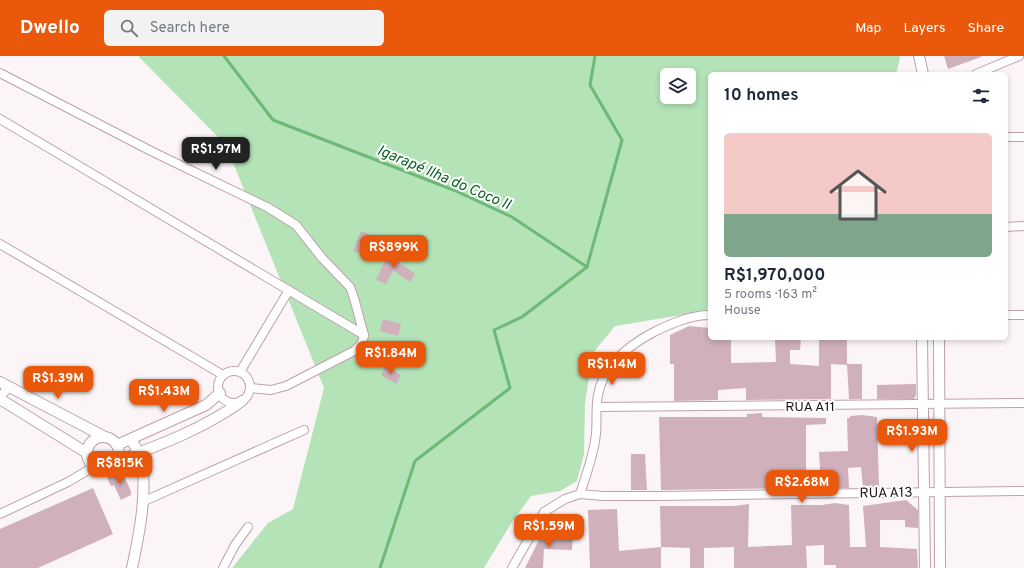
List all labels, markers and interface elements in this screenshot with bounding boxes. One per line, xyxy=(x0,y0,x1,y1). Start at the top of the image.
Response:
search box xyxy=(104,10,384,46)
text: Dwello xyxy=(20,16,80,40)
icon: search xyxy=(118,17,140,39)
text: Search here xyxy=(150,19,230,38)
text: Map xyxy=(855,20,881,37)
text: Layers xyxy=(903,20,945,37)
text: Share xyxy=(967,20,1004,37)
map controls xyxy=(660,68,696,104)
button: layers xyxy=(660,68,696,104)
text: 10 homes xyxy=(724,85,799,107)
icon: filters xyxy=(970,85,992,107)
pin: R$1.97M xyxy=(179,137,253,171)
text: R$1.97M xyxy=(191,142,241,158)
water label: Igarapé Ilha do Coco II xyxy=(374,142,514,215)
icon: home xyxy=(822,159,894,231)
pin: R$899K xyxy=(361,235,427,269)
text: R$899K xyxy=(369,240,419,256)
text: R$1,970,000 xyxy=(724,265,826,287)
text: 5 rooms · 163 m² xyxy=(724,287,817,303)
text: House xyxy=(724,303,761,319)
pin: R$1.84M xyxy=(354,341,428,375)
text: R$1.84M xyxy=(365,346,417,362)
pin: R$1.14M xyxy=(575,352,649,386)
text: R$1.14M xyxy=(587,357,637,373)
pin: R$1.39M xyxy=(21,366,95,400)
text: R$1.39M xyxy=(32,371,84,387)
pin: R$1.43M xyxy=(127,379,201,413)
text: R$1.43M xyxy=(138,384,190,400)
street label: RUA A11 xyxy=(785,399,835,416)
pin: R$1.93M xyxy=(875,419,949,453)
text: R$1.93M xyxy=(886,424,938,440)
pin: R$815K xyxy=(87,451,153,485)
text: R$815K xyxy=(96,456,144,472)
pin: R$2.68M xyxy=(765,470,839,504)
text: R$2.68M xyxy=(775,475,829,491)
street label: RUA A13 xyxy=(859,485,913,502)
pin: R$1.59M xyxy=(512,514,586,548)
text: R$1.59M xyxy=(523,519,575,535)

